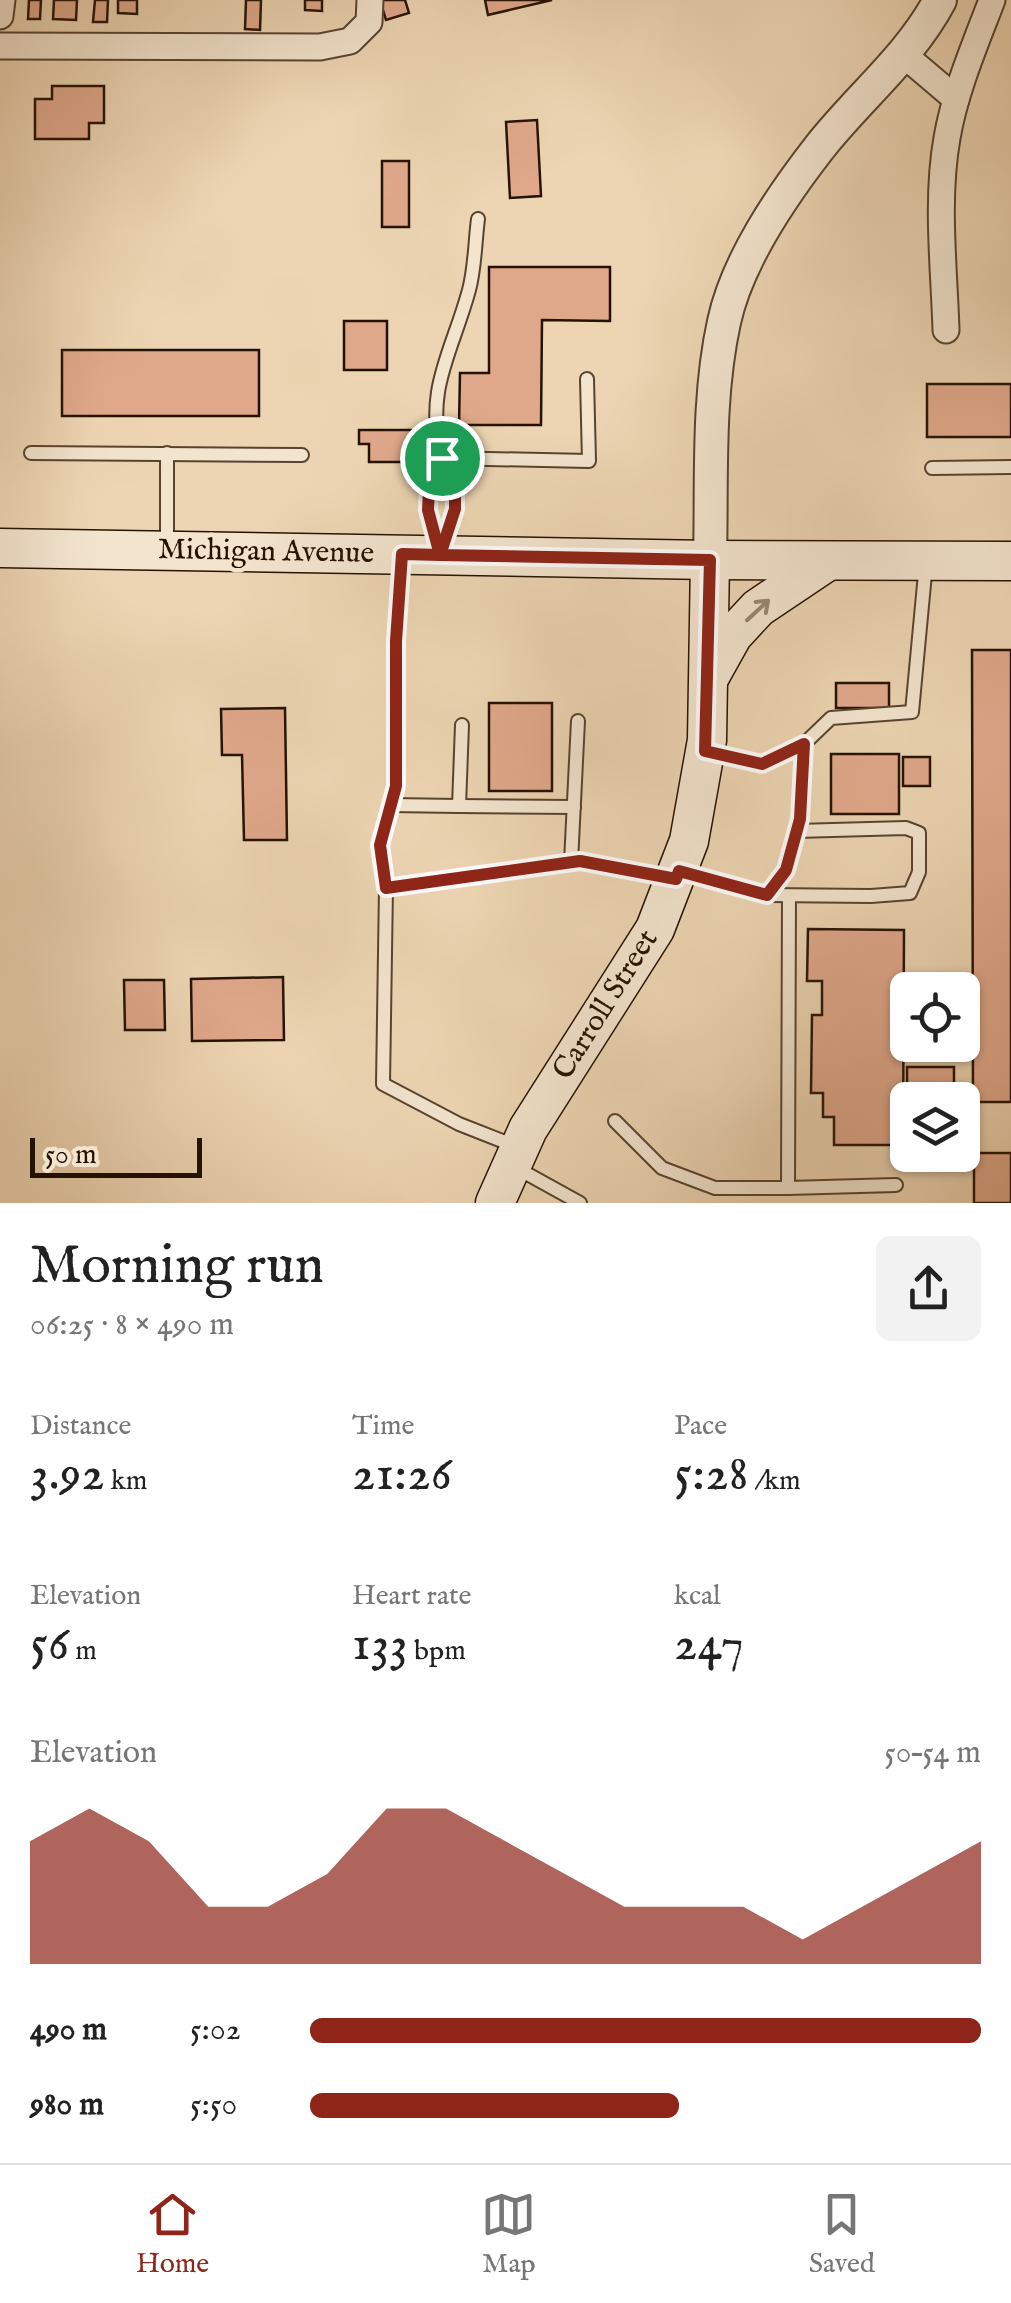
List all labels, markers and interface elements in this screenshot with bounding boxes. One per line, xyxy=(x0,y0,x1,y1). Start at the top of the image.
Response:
pin xyxy=(400,416,485,501)
icon: arrive xyxy=(415,431,470,486)
street label: Michigan Avenue xyxy=(157,531,375,573)
one-way arrow xyxy=(745,599,770,622)
street label: Carroll Street xyxy=(545,923,667,1087)
map controls xyxy=(890,972,980,1172)
button: locate xyxy=(890,972,980,1062)
button: layers xyxy=(890,1082,980,1172)
scale bar xyxy=(30,1133,202,1178)
text: 50 m xyxy=(45,1138,97,1173)
text: Morning run xyxy=(30,1232,324,1302)
button: share xyxy=(876,1236,981,1341)
text: 06:25 · 8 × 490 m xyxy=(30,1305,234,1346)
text: Distance xyxy=(30,1409,131,1444)
text: Time xyxy=(352,1409,414,1444)
text: Pace xyxy=(674,1409,727,1444)
text: 3.92 xyxy=(30,1444,105,1507)
text: 21:26 xyxy=(352,1444,452,1507)
text: 5:28 xyxy=(674,1444,748,1507)
text: km xyxy=(105,1464,147,1499)
text: /km xyxy=(748,1464,801,1499)
text: Elevation xyxy=(30,1579,141,1614)
text: Heart rate xyxy=(352,1579,471,1614)
text: kcal xyxy=(674,1579,721,1614)
text: 56 xyxy=(30,1614,69,1677)
text: 133 xyxy=(352,1614,408,1677)
text: 247 xyxy=(674,1614,744,1677)
text: m xyxy=(69,1634,97,1669)
text: bpm xyxy=(408,1634,466,1669)
text: Elevation xyxy=(30,1733,157,1774)
text: 50–54 m xyxy=(884,1733,981,1774)
text: 490 m xyxy=(30,2010,107,2051)
text: 5:02 xyxy=(190,2010,241,2051)
text: 980 m xyxy=(30,2085,104,2126)
text: 5:50 xyxy=(190,2085,237,2126)
tab: Home xyxy=(136,2187,209,2282)
tab: Map xyxy=(481,2187,536,2282)
tab: Saved xyxy=(809,2187,875,2282)

